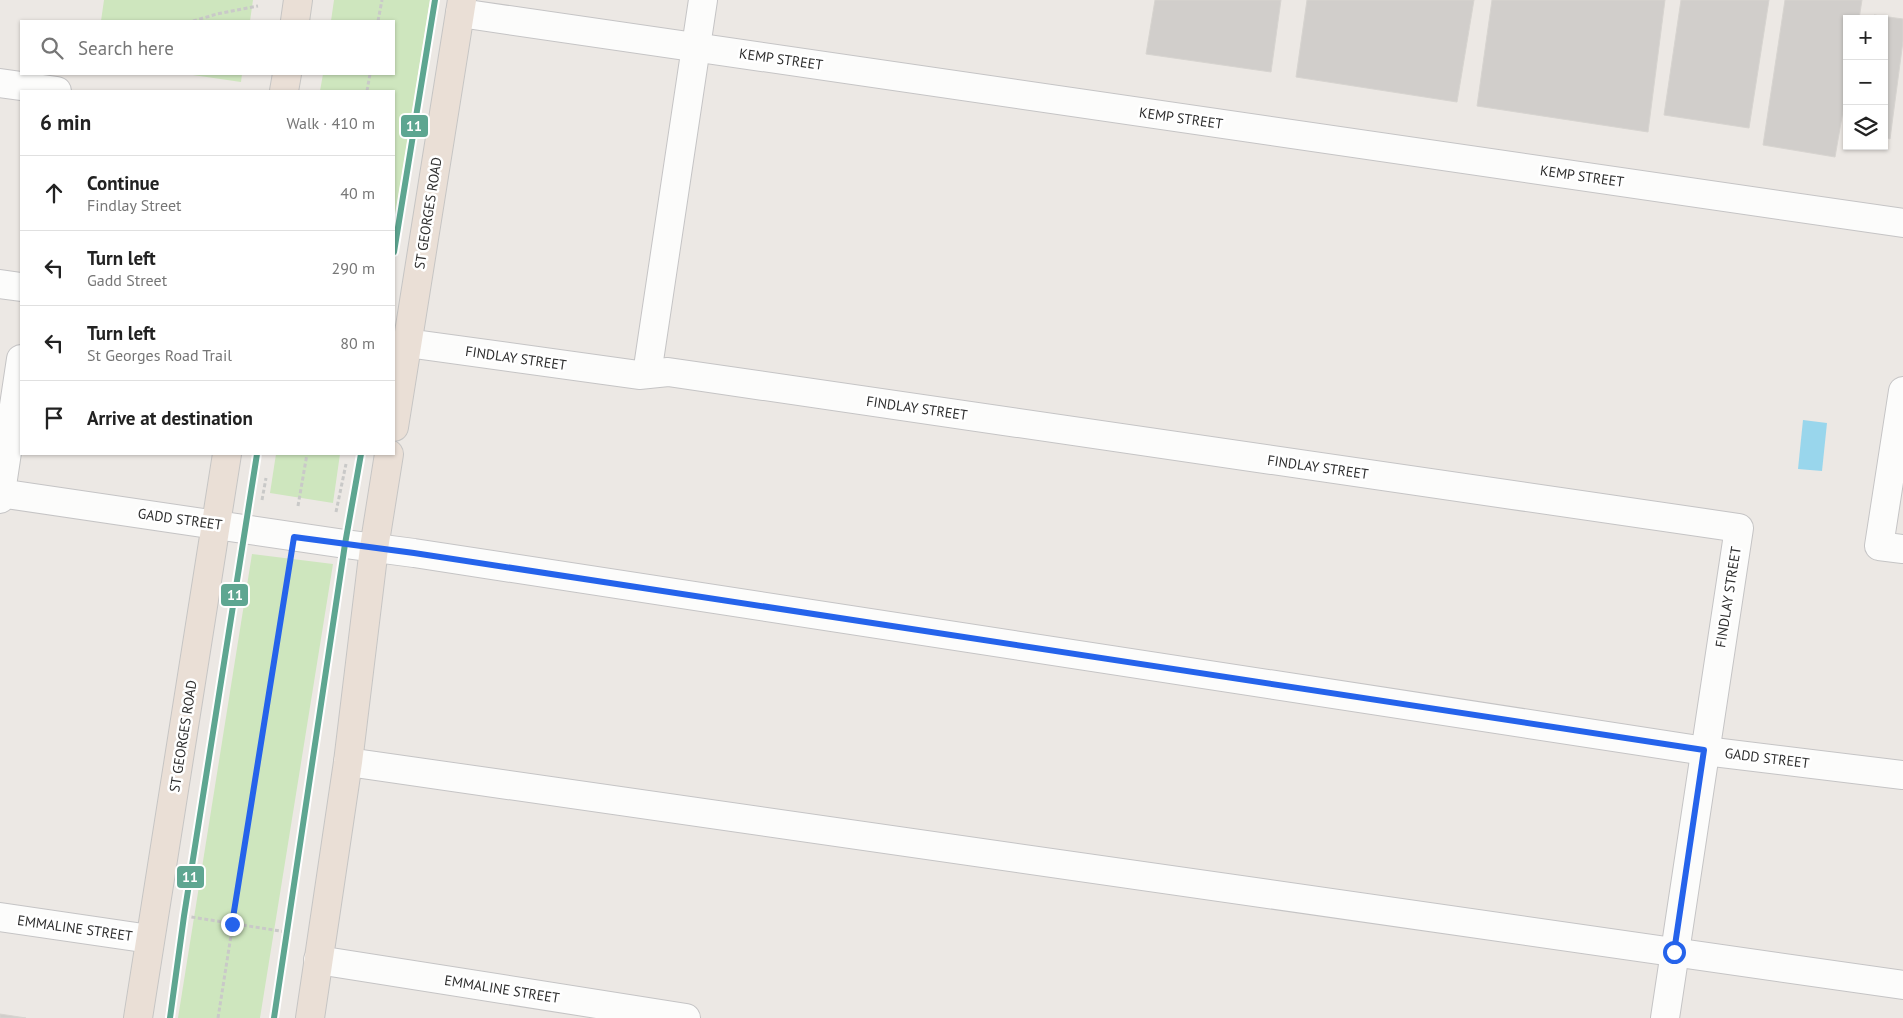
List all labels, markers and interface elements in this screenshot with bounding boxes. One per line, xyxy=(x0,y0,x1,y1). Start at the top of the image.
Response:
map controls xyxy=(1843,15,1888,150)
button: + xyxy=(1843,15,1888,60)
search box xyxy=(20,20,395,75)
icon: search xyxy=(38,34,66,62)
text: Search here xyxy=(78,36,174,60)
street label: KEMP STREET xyxy=(738,44,824,74)
button: − xyxy=(1843,60,1888,105)
street label: KEMP STREET xyxy=(1138,103,1224,133)
button: layers xyxy=(1843,105,1888,150)
text: 6 min xyxy=(40,109,91,136)
text: Walk · 410 m xyxy=(286,113,375,133)
line badge: 11 xyxy=(400,114,429,138)
text: 11 xyxy=(406,117,422,135)
street label: ST GEORGES ROAD xyxy=(410,156,446,270)
street label: KEMP STREET xyxy=(1539,161,1625,191)
text: Continue xyxy=(87,171,159,195)
icon: ahead xyxy=(40,179,68,207)
text: 40 m xyxy=(340,183,375,203)
text: Findlay Street xyxy=(87,195,182,215)
text: Turn left xyxy=(87,246,156,270)
icon: left xyxy=(40,254,68,282)
text: 290 m xyxy=(332,258,375,278)
text: Gadd Street xyxy=(87,270,167,290)
text: Turn left xyxy=(87,321,156,345)
icon: left xyxy=(40,329,68,357)
text: 80 m xyxy=(340,333,375,353)
street label: FINDLAY STREET xyxy=(464,342,568,374)
text: St Georges Road Trail xyxy=(87,345,232,365)
street label: FINDLAY STREET xyxy=(865,392,969,424)
icon: arrive xyxy=(40,404,68,432)
text: Arrive at destination xyxy=(87,406,253,430)
street label: FINDLAY STREET xyxy=(1266,451,1370,483)
street label: GADD STREET xyxy=(137,504,224,534)
street label: FINDLAY STREET xyxy=(1711,545,1745,649)
line badge: 11 xyxy=(220,583,249,607)
text: 11 xyxy=(227,586,243,604)
street label: ST GEORGES ROAD xyxy=(165,679,201,793)
street label: GADD STREET xyxy=(1724,744,1811,772)
line badge: 11 xyxy=(176,865,205,889)
text: 11 xyxy=(182,868,198,886)
street label: EMMALINE STREET xyxy=(16,911,134,945)
route end xyxy=(221,913,244,936)
route start xyxy=(1663,941,1686,964)
street label: EMMALINE STREET xyxy=(443,971,561,1007)

